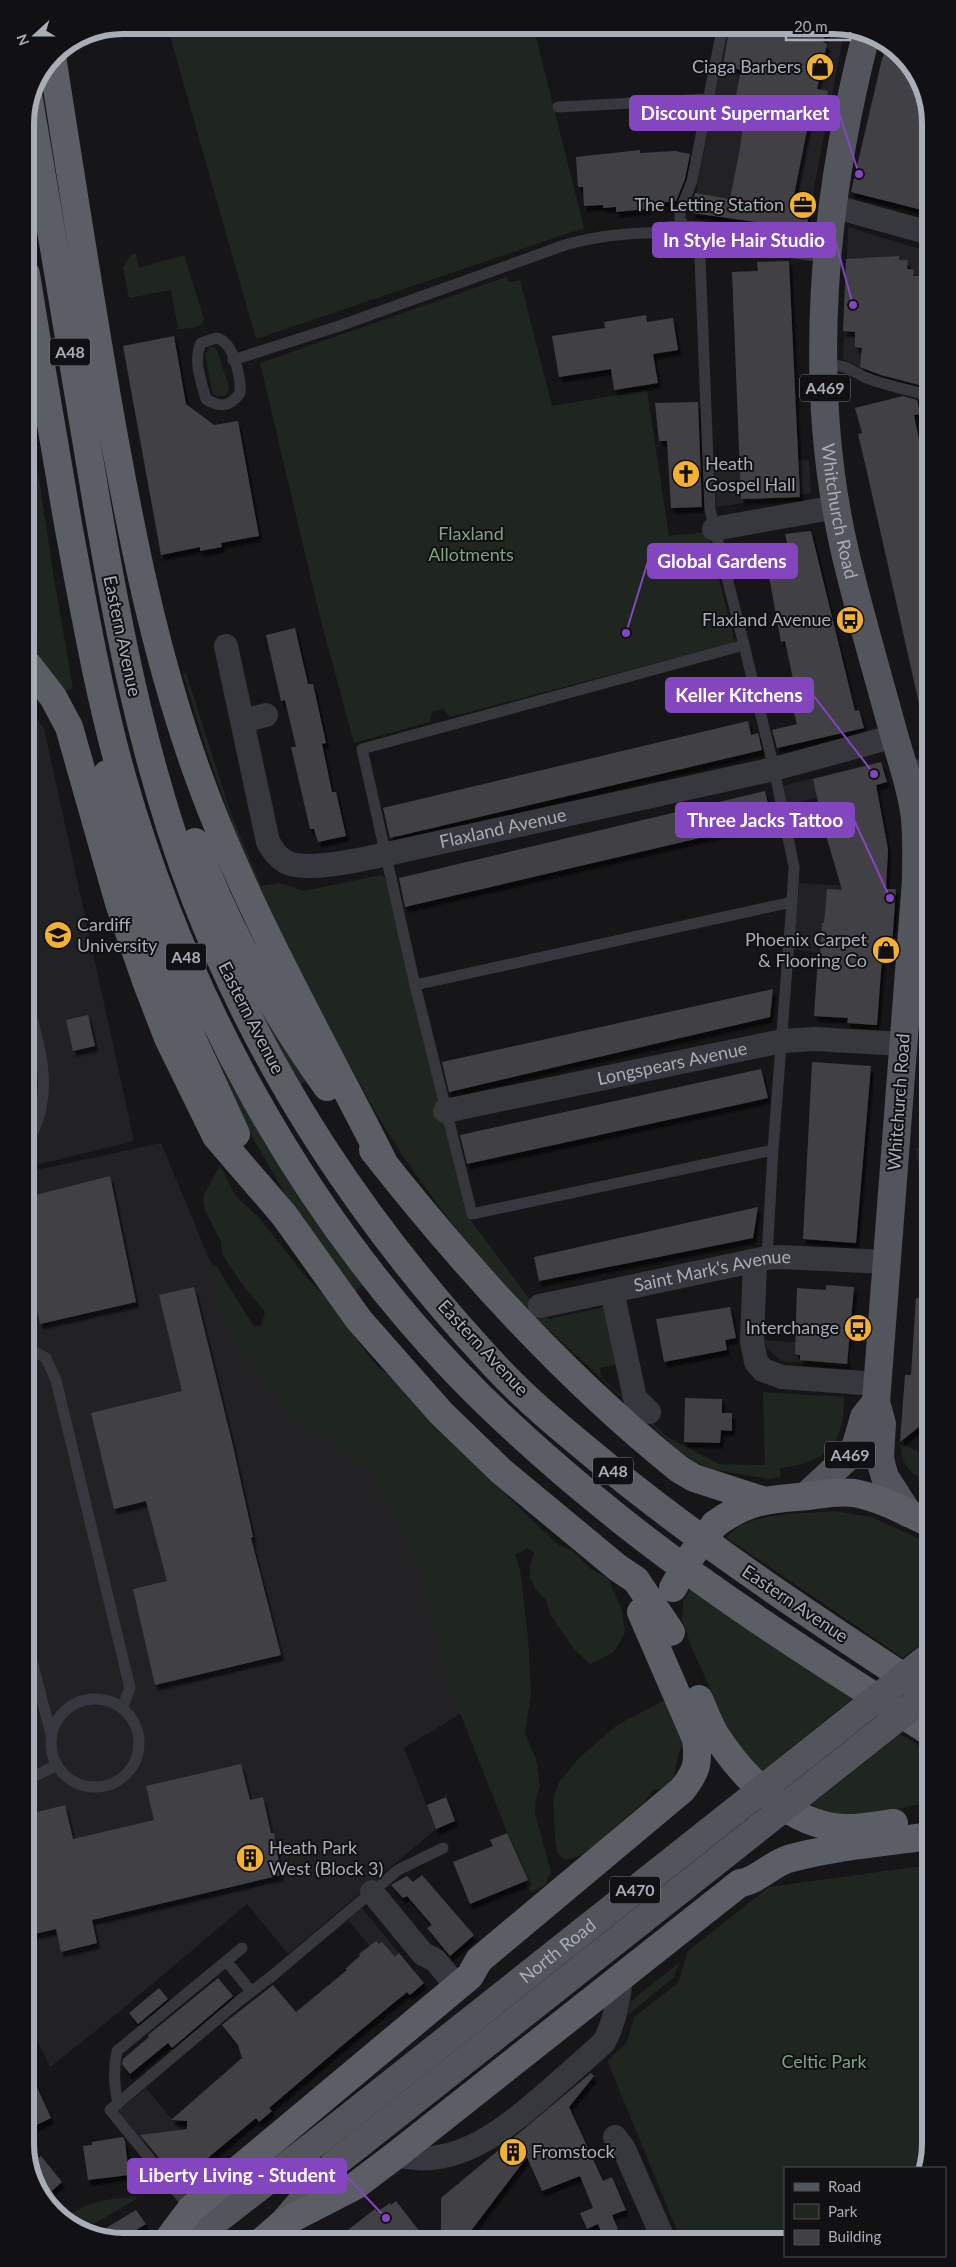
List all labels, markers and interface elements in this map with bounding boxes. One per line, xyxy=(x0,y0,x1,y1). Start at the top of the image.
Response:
north arrow xyxy=(10,10,60,60)
scale bar xyxy=(786,10,850,42)
text: 20 m xyxy=(794,17,828,35)
text: N xyxy=(13,32,32,48)
shop icon: Ciaga Barbers xyxy=(805,52,835,82)
place label: Ciaga Barbers xyxy=(692,55,801,77)
callout: Discount Supermarket xyxy=(630,96,839,130)
text: Discount Supermarket xyxy=(641,101,829,124)
office icon: The Letting Station xyxy=(788,190,818,220)
place label: The Letting Station xyxy=(635,193,784,215)
callout: In Style Hair Studio xyxy=(653,223,835,257)
text: In Style Hair Studio xyxy=(663,228,825,251)
road number: A48 xyxy=(50,338,90,366)
road number: A469 xyxy=(800,374,850,402)
street label: Whitchurch Road xyxy=(817,442,863,581)
place label: Heath Gospel Hall xyxy=(705,452,795,495)
church icon: Heath Gospel Hall xyxy=(671,459,701,489)
park label: Flaxland Allotments xyxy=(428,522,514,565)
callout: Global Gardens xyxy=(648,544,797,578)
text: Global Gardens xyxy=(657,549,787,572)
street label: Eastern Avenue xyxy=(99,573,147,698)
bus stop icon: Flaxland Avenue xyxy=(835,605,865,635)
place label: Flaxland Avenue xyxy=(702,608,831,630)
callout: Keller Kitchens xyxy=(666,678,813,712)
text: Keller Kitchens xyxy=(675,683,803,706)
street label: Flaxland Avenue xyxy=(437,803,568,852)
callout: Three Jacks Tattoo xyxy=(676,803,854,837)
text: Three Jacks Tattoo xyxy=(687,808,843,831)
place label: Cardiff University xyxy=(77,913,158,956)
school or university icon: Cardiff University xyxy=(43,920,73,950)
place label: Phoenix Carpet & Flooring Co xyxy=(745,928,868,971)
shop icon: Phoenix Carpet & Flooring Co xyxy=(871,935,901,965)
road number: A48 xyxy=(166,944,206,970)
street label: Eastern Avenue xyxy=(214,958,290,1077)
street label: Whitchurch Road xyxy=(882,1033,914,1171)
street label: Longspears Avenue xyxy=(595,1037,749,1089)
street label: Saint Mark's Avenue xyxy=(631,1245,791,1296)
street label: Eastern Avenue xyxy=(434,1295,534,1400)
bus stop icon: Interchange xyxy=(843,1313,873,1343)
place label: Interchange xyxy=(746,1316,839,1338)
road number: A469 xyxy=(825,1442,875,1468)
road number: A48 xyxy=(593,1458,633,1484)
street label: Eastern Avenue xyxy=(738,1560,853,1647)
place label: Heath Park West (Block 3) xyxy=(269,1836,383,1879)
building icon: Heath Park West (Block 3) xyxy=(235,1843,265,1873)
road number: A470 xyxy=(610,1876,660,1904)
street label: North Road xyxy=(515,1913,600,1987)
park label: Celtic Park xyxy=(781,2050,867,2072)
building icon: Fromstock xyxy=(498,2137,528,2167)
place label: Fromstock xyxy=(532,2140,616,2162)
callout: Liberty Living - Student xyxy=(128,2159,346,2193)
text: Liberty Living - Student xyxy=(139,2163,335,2186)
legend xyxy=(784,2167,946,2257)
text: Road xyxy=(828,2177,861,2195)
text: Park xyxy=(828,2202,858,2220)
text: Building xyxy=(828,2227,881,2245)

